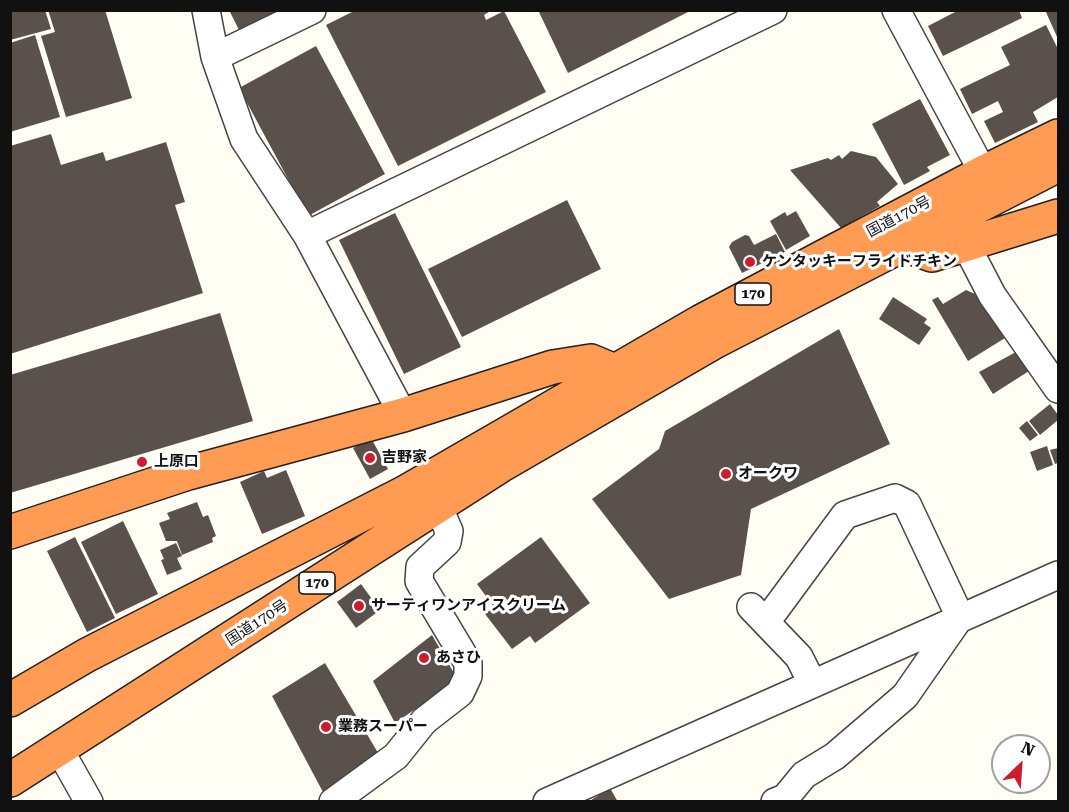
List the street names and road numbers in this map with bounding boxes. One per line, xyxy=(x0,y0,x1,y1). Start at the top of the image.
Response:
street label: 国道170号 xyxy=(864,193,934,241)
road number: 170 xyxy=(735,283,771,305)
road number: 170 xyxy=(299,572,335,594)
street label: 国道170号 xyxy=(223,596,291,650)

